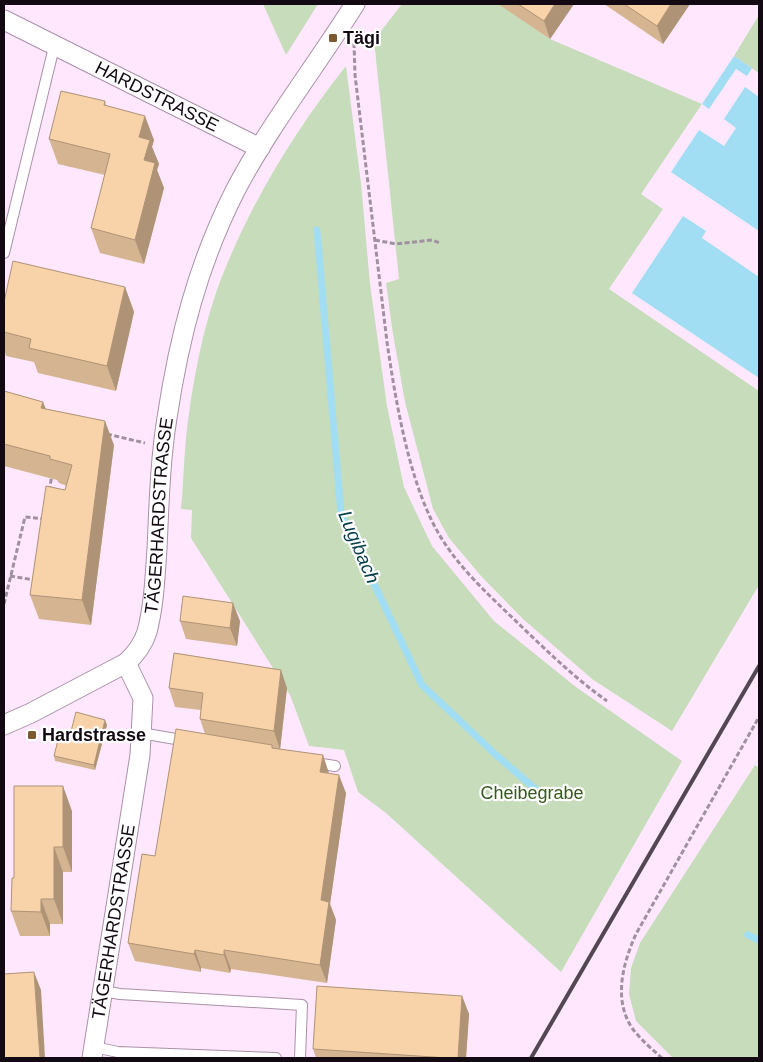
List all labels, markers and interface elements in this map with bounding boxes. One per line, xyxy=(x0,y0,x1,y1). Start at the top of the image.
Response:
place label: Tägi xyxy=(343,28,380,48)
marker: Tägi xyxy=(327,32,339,44)
street label: HARDSTRASSE xyxy=(92,57,222,136)
street label: TÄGERHARDSTRASSE xyxy=(141,416,177,615)
water label: Lugibach xyxy=(334,507,384,587)
place label: Hardstrasse xyxy=(42,725,146,745)
marker: Hardstrasse xyxy=(26,729,38,741)
park label: Cheibegrabe xyxy=(480,783,584,803)
street label: TÄGERHARDSTRASSE xyxy=(88,823,139,1021)

